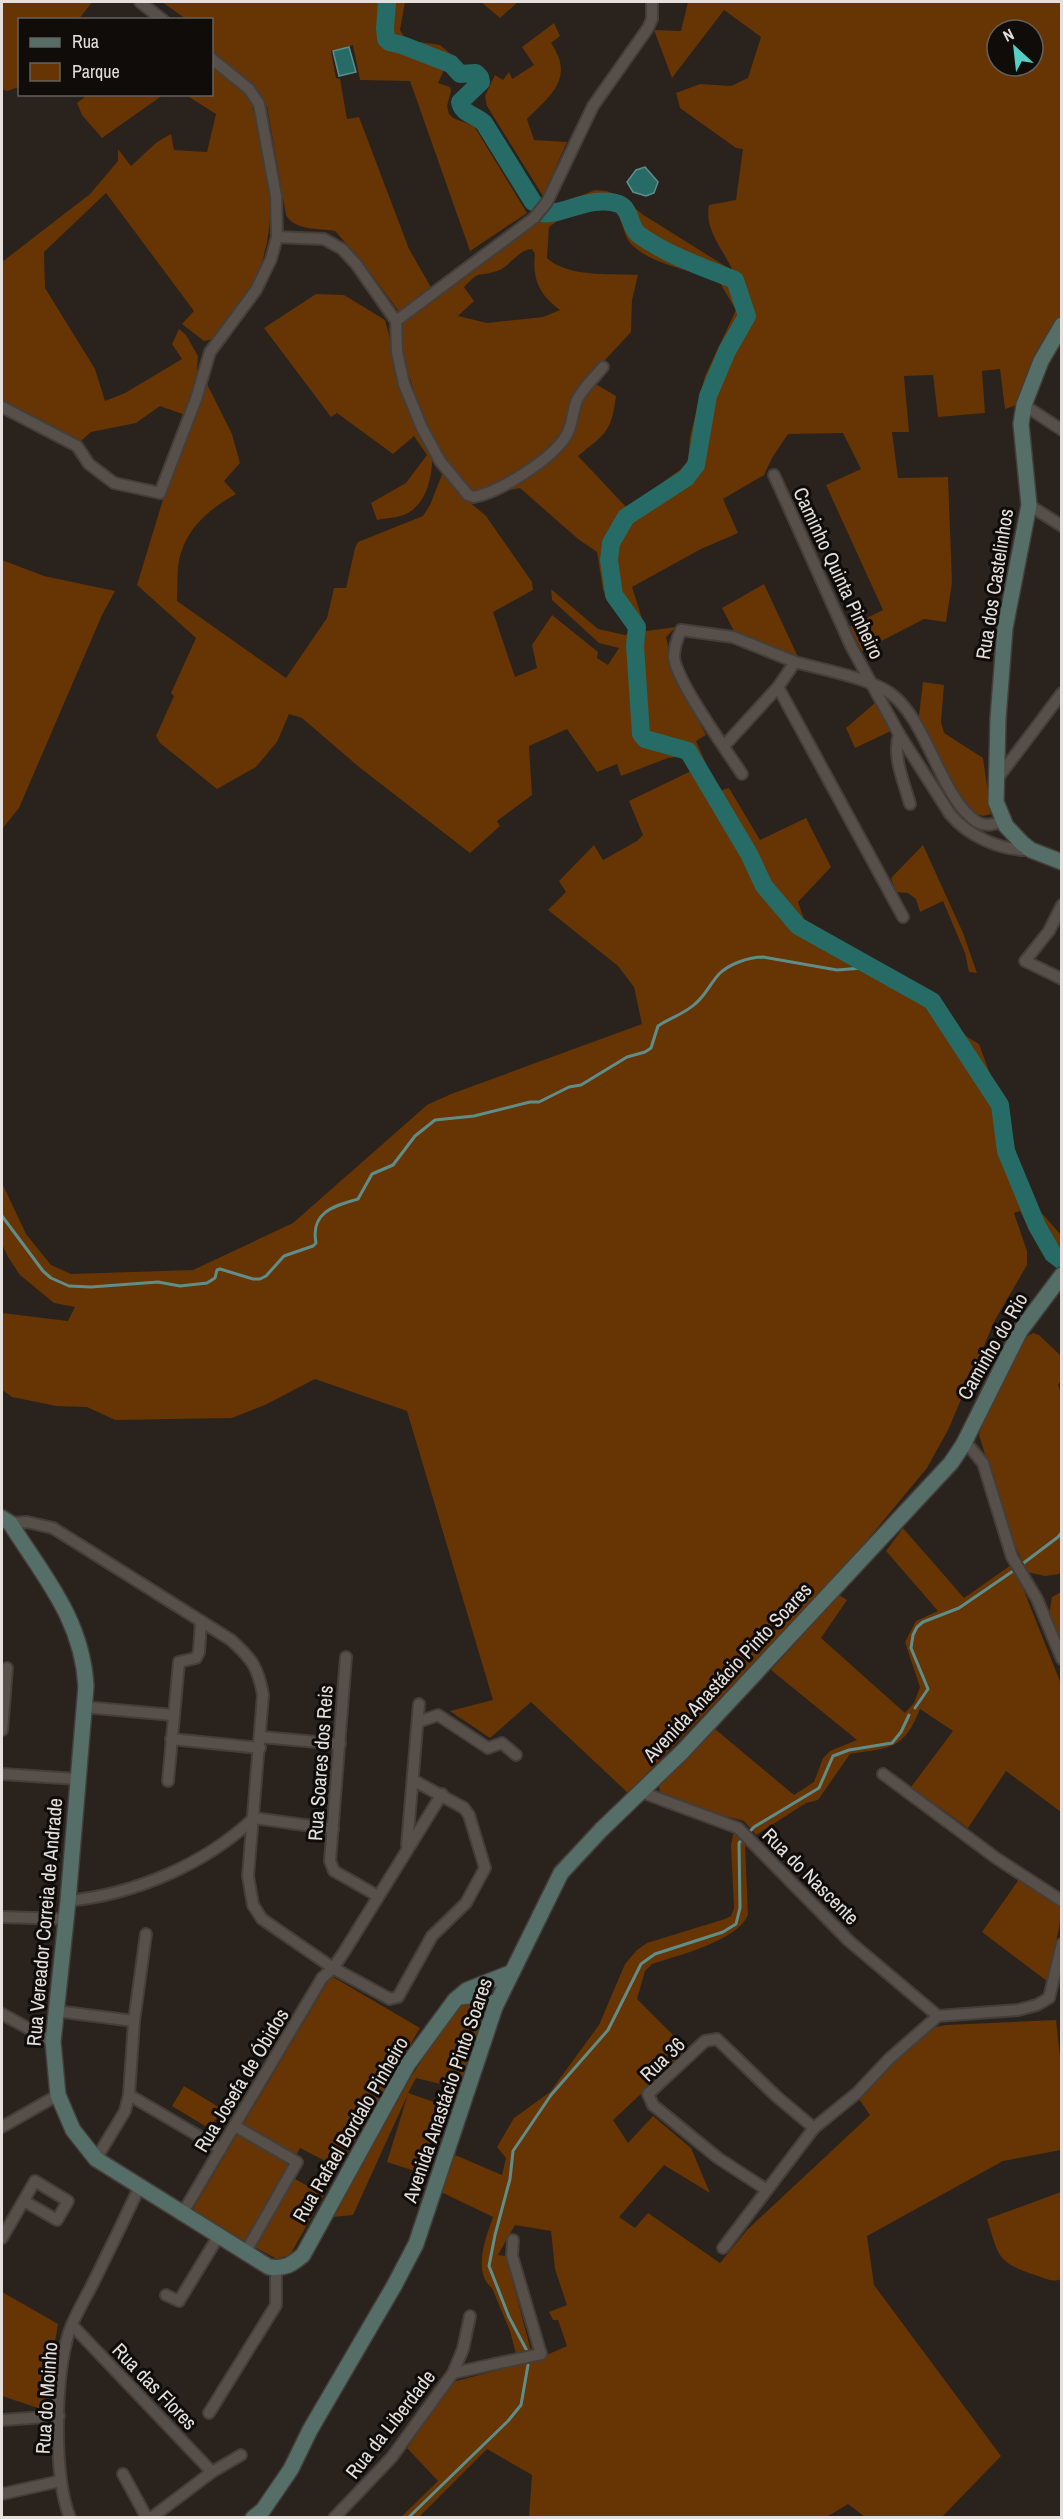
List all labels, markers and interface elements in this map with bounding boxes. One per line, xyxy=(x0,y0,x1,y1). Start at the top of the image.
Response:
legend xyxy=(18,18,213,96)
north arrow xyxy=(985,18,1045,78)
text: N xyxy=(999,23,1017,47)
text: Rua xyxy=(72,29,99,54)
text: Parque xyxy=(72,59,120,84)
street label: Caminho Quinta Pinheiro xyxy=(787,483,891,663)
street label: Rua dos Castelinhos xyxy=(969,507,1019,661)
street label: Caminho do Rio xyxy=(950,1288,1034,1404)
street label: Avenida Anastácio Pinto Soares xyxy=(636,1577,817,1768)
street label: Rua Soares dos Reis xyxy=(301,1684,339,1842)
street label: Rua Vereador Correia de Andrade xyxy=(20,1797,68,2047)
street label: Rua do Nascente xyxy=(757,1822,865,1930)
street label: Avenida Anastácio Pinto Soares xyxy=(396,1974,498,2207)
street label: Rua Josefa de Óbidos xyxy=(187,2003,295,2157)
street label: Rua Rafael Bordalo Pinheiro xyxy=(286,2031,414,2227)
street label: Rua 36 xyxy=(634,2031,690,2087)
street label: Rua das Flores xyxy=(107,2337,203,2435)
street label: Rua do Moinho xyxy=(29,2341,63,2455)
street label: Rua da Liberdade xyxy=(339,2364,441,2484)

